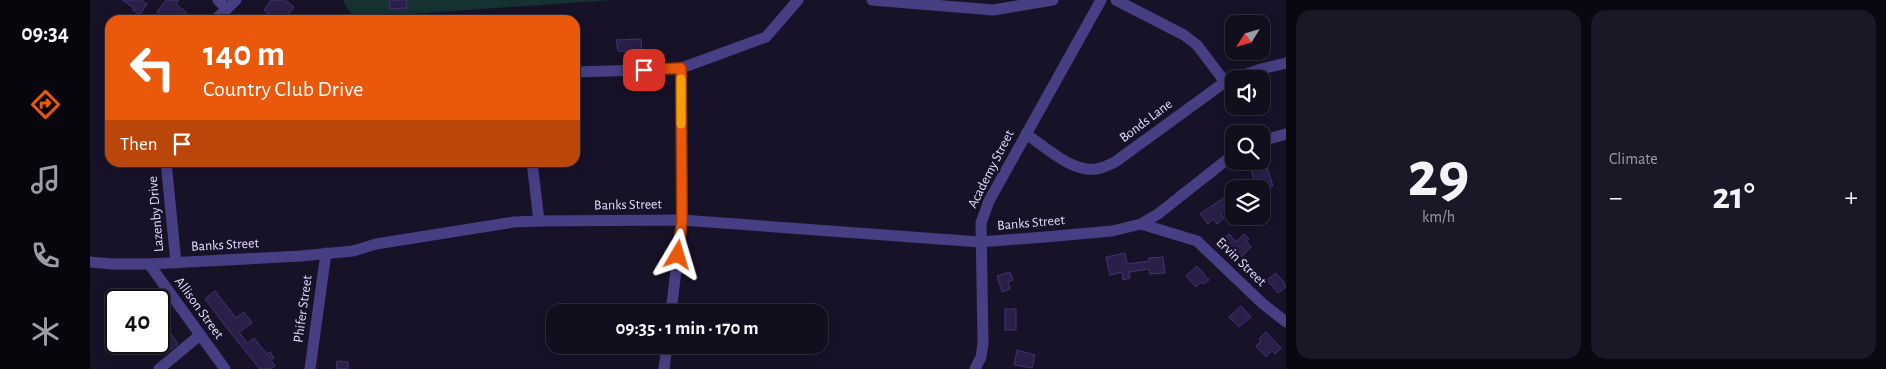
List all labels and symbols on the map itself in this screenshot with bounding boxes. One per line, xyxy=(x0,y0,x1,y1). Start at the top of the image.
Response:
north arrow xyxy=(1225,15,1270,60)
pin xyxy=(623,49,665,91)
street label: Bonds Lane xyxy=(1117,97,1175,145)
street label: Academy Street xyxy=(965,127,1017,210)
street label: Lazenby Drive xyxy=(146,176,166,252)
street label: Banks Street xyxy=(594,197,663,213)
street label: Banks Street xyxy=(997,213,1066,233)
position arrow xyxy=(651,228,703,280)
street label: Ervin Street xyxy=(1213,235,1269,289)
street label: Banks Street xyxy=(191,236,260,254)
street label: Allison Street xyxy=(172,274,226,342)
street label: Phifer Street xyxy=(291,274,315,344)
speed limit sign: 40 xyxy=(105,289,170,354)

